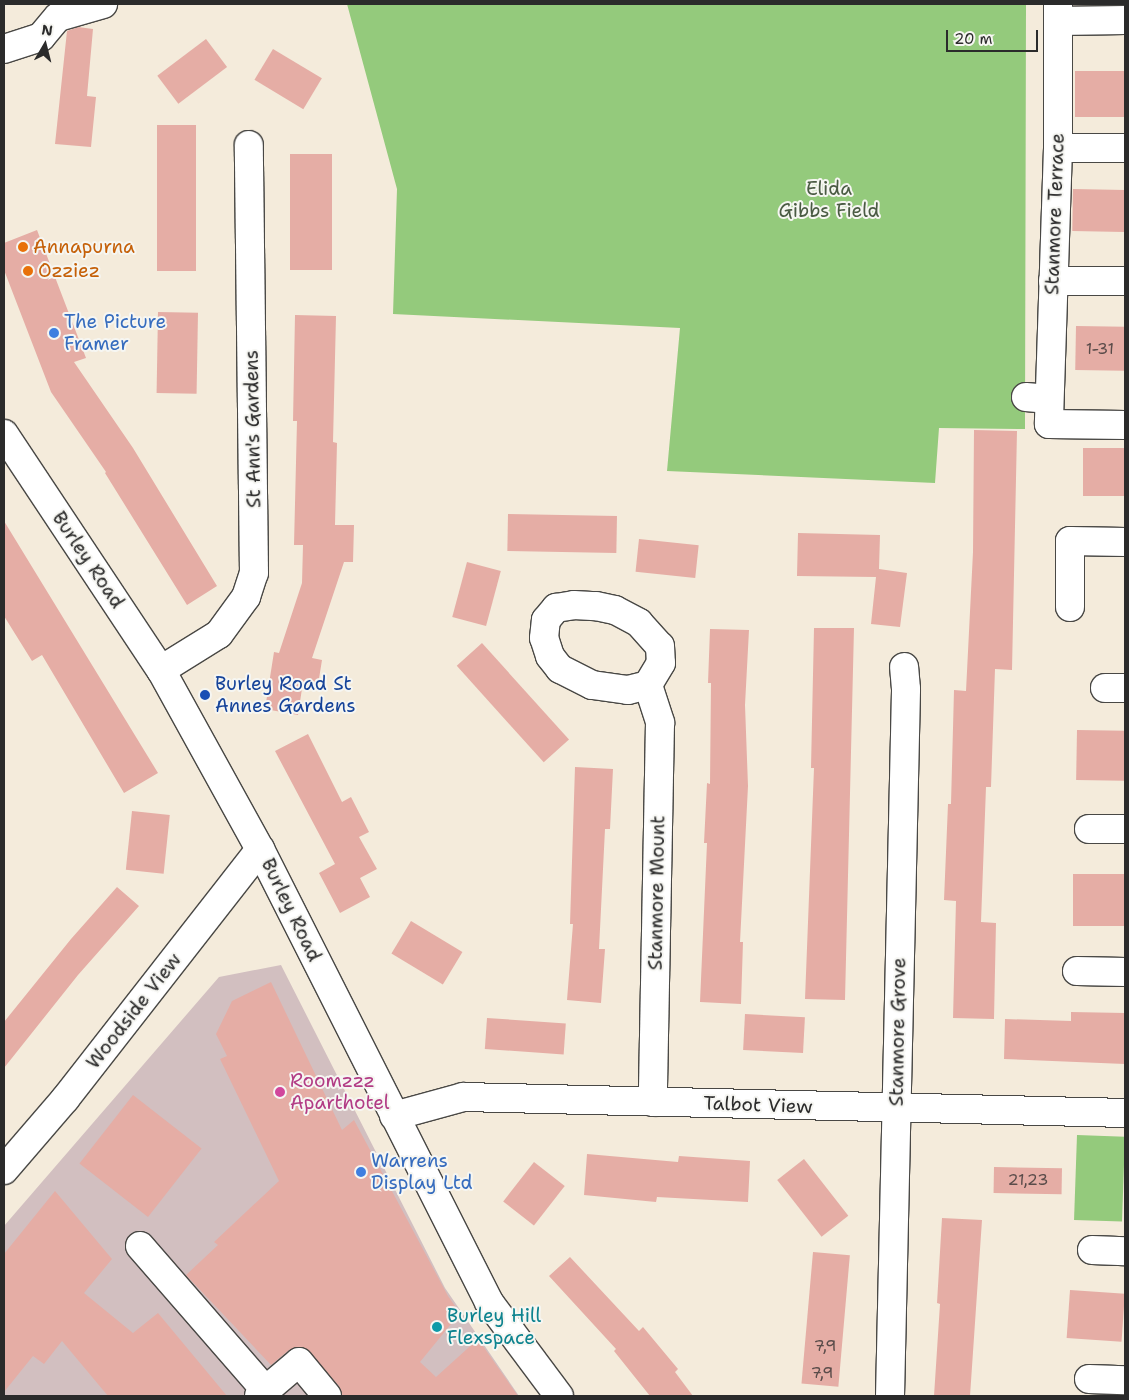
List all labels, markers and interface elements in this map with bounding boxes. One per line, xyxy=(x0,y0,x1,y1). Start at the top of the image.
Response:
north arrow xyxy=(20,20,70,70)
text: N xyxy=(40,20,54,40)
scale bar xyxy=(949,20,1042,52)
text: 20 m xyxy=(954,29,993,49)
street label: Stanmore Terrace xyxy=(1041,133,1069,295)
park label: Elida Gibbs Field xyxy=(778,178,880,222)
place label: Annapurna xyxy=(33,236,135,258)
marker: Annapurna xyxy=(17,241,29,253)
place label: Ozziez xyxy=(38,260,100,282)
marker: Ozziez xyxy=(22,265,34,277)
place label: The Picture Framer xyxy=(64,311,166,355)
marker: The Picture Framer xyxy=(48,327,60,339)
house number: 1-31 xyxy=(1086,339,1114,359)
street label: St Ann's Gardens xyxy=(240,350,266,508)
street label: Burley Road xyxy=(47,507,129,613)
place label: Burley Road St Annes Gardens xyxy=(215,673,356,717)
marker: Burley Road St Annes Gardens xyxy=(199,689,211,701)
street label: Stanmore Mount xyxy=(644,815,670,971)
street label: Burley Road xyxy=(256,855,326,965)
street label: Woodside View xyxy=(82,949,186,1073)
street label: Stanmore Grove xyxy=(885,957,911,1107)
place label: Roomzzz Aparthotel xyxy=(290,1070,389,1114)
marker: Roomzzz Aparthotel xyxy=(274,1086,286,1098)
street label: Talbot View xyxy=(703,1092,813,1118)
place label: Warrens Display Ltd xyxy=(371,1150,473,1194)
marker: Warrens Display Ltd xyxy=(355,1166,367,1178)
house number: 21,23 xyxy=(1008,1170,1048,1190)
place label: Burley Hill Flexspace xyxy=(447,1305,541,1349)
marker: Burley Hill Flexspace xyxy=(431,1321,443,1333)
house number: 7,9 xyxy=(814,1336,836,1356)
house number: 7,9 xyxy=(811,1363,833,1383)

